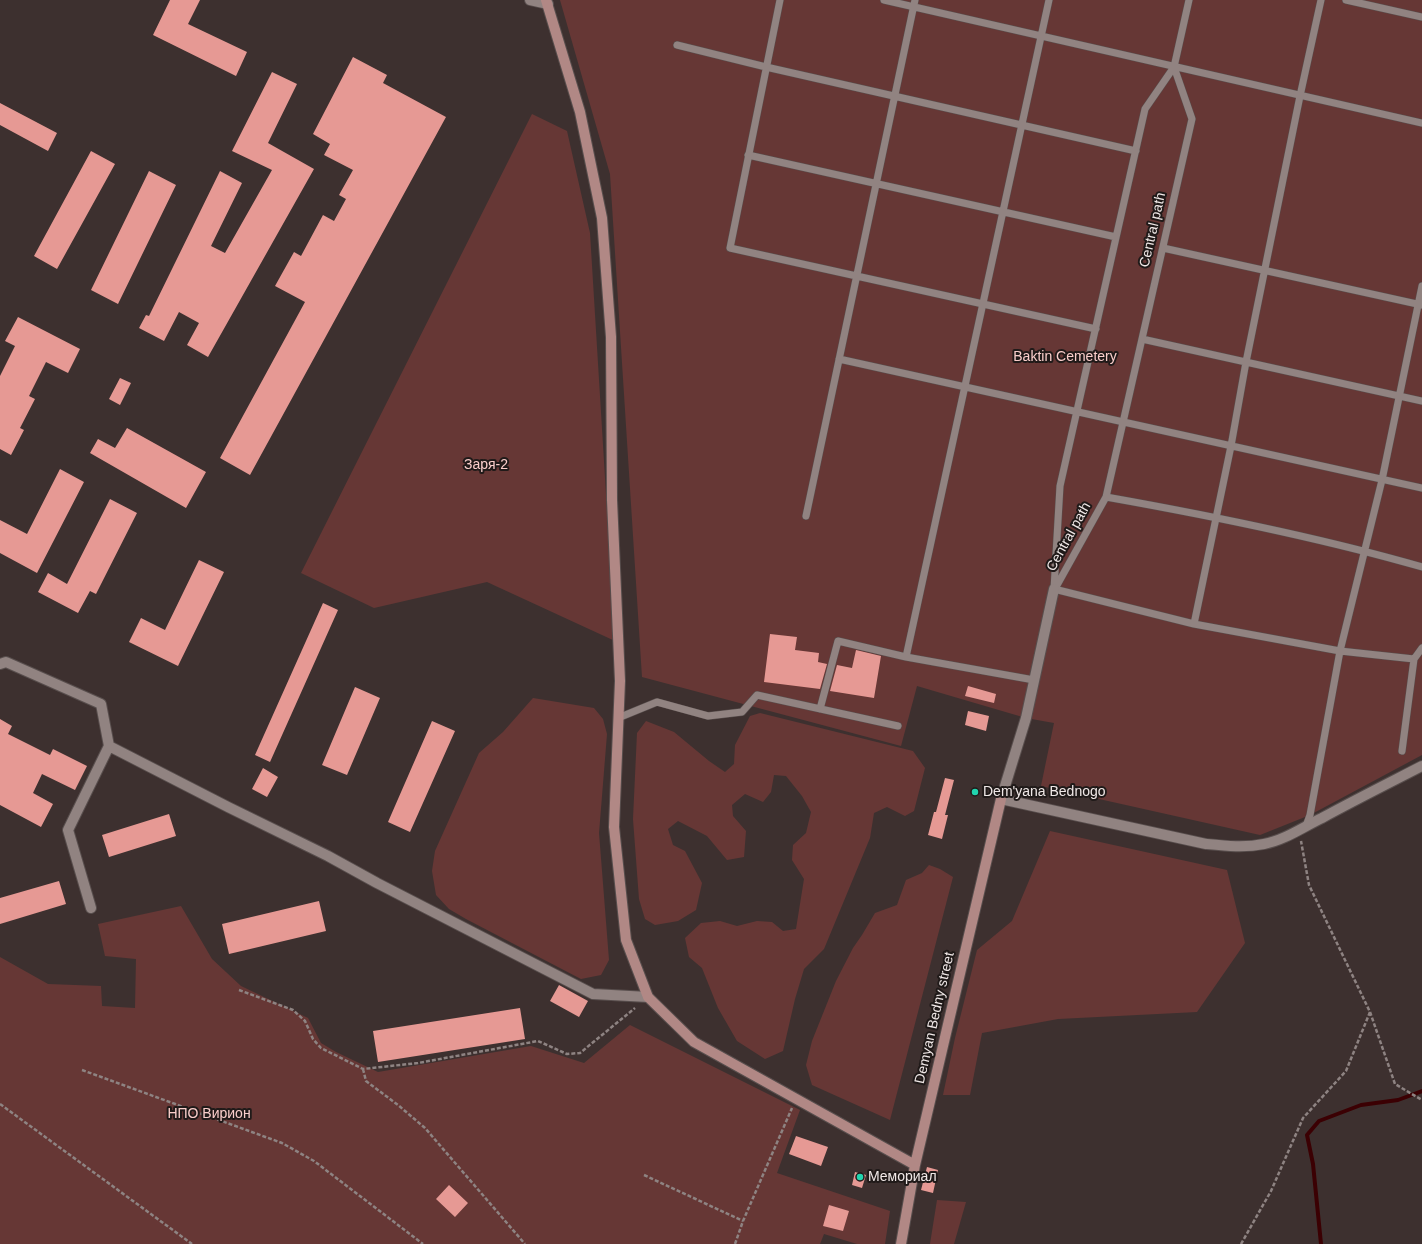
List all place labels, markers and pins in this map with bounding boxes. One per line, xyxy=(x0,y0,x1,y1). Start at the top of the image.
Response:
place label: Dem'yana Bednogo xyxy=(983,784,1106,800)
marker: Dem'yana Bednogo xyxy=(970,787,980,797)
place label: Мемориал xyxy=(868,1169,937,1185)
marker: Мемориал xyxy=(855,1172,865,1182)

